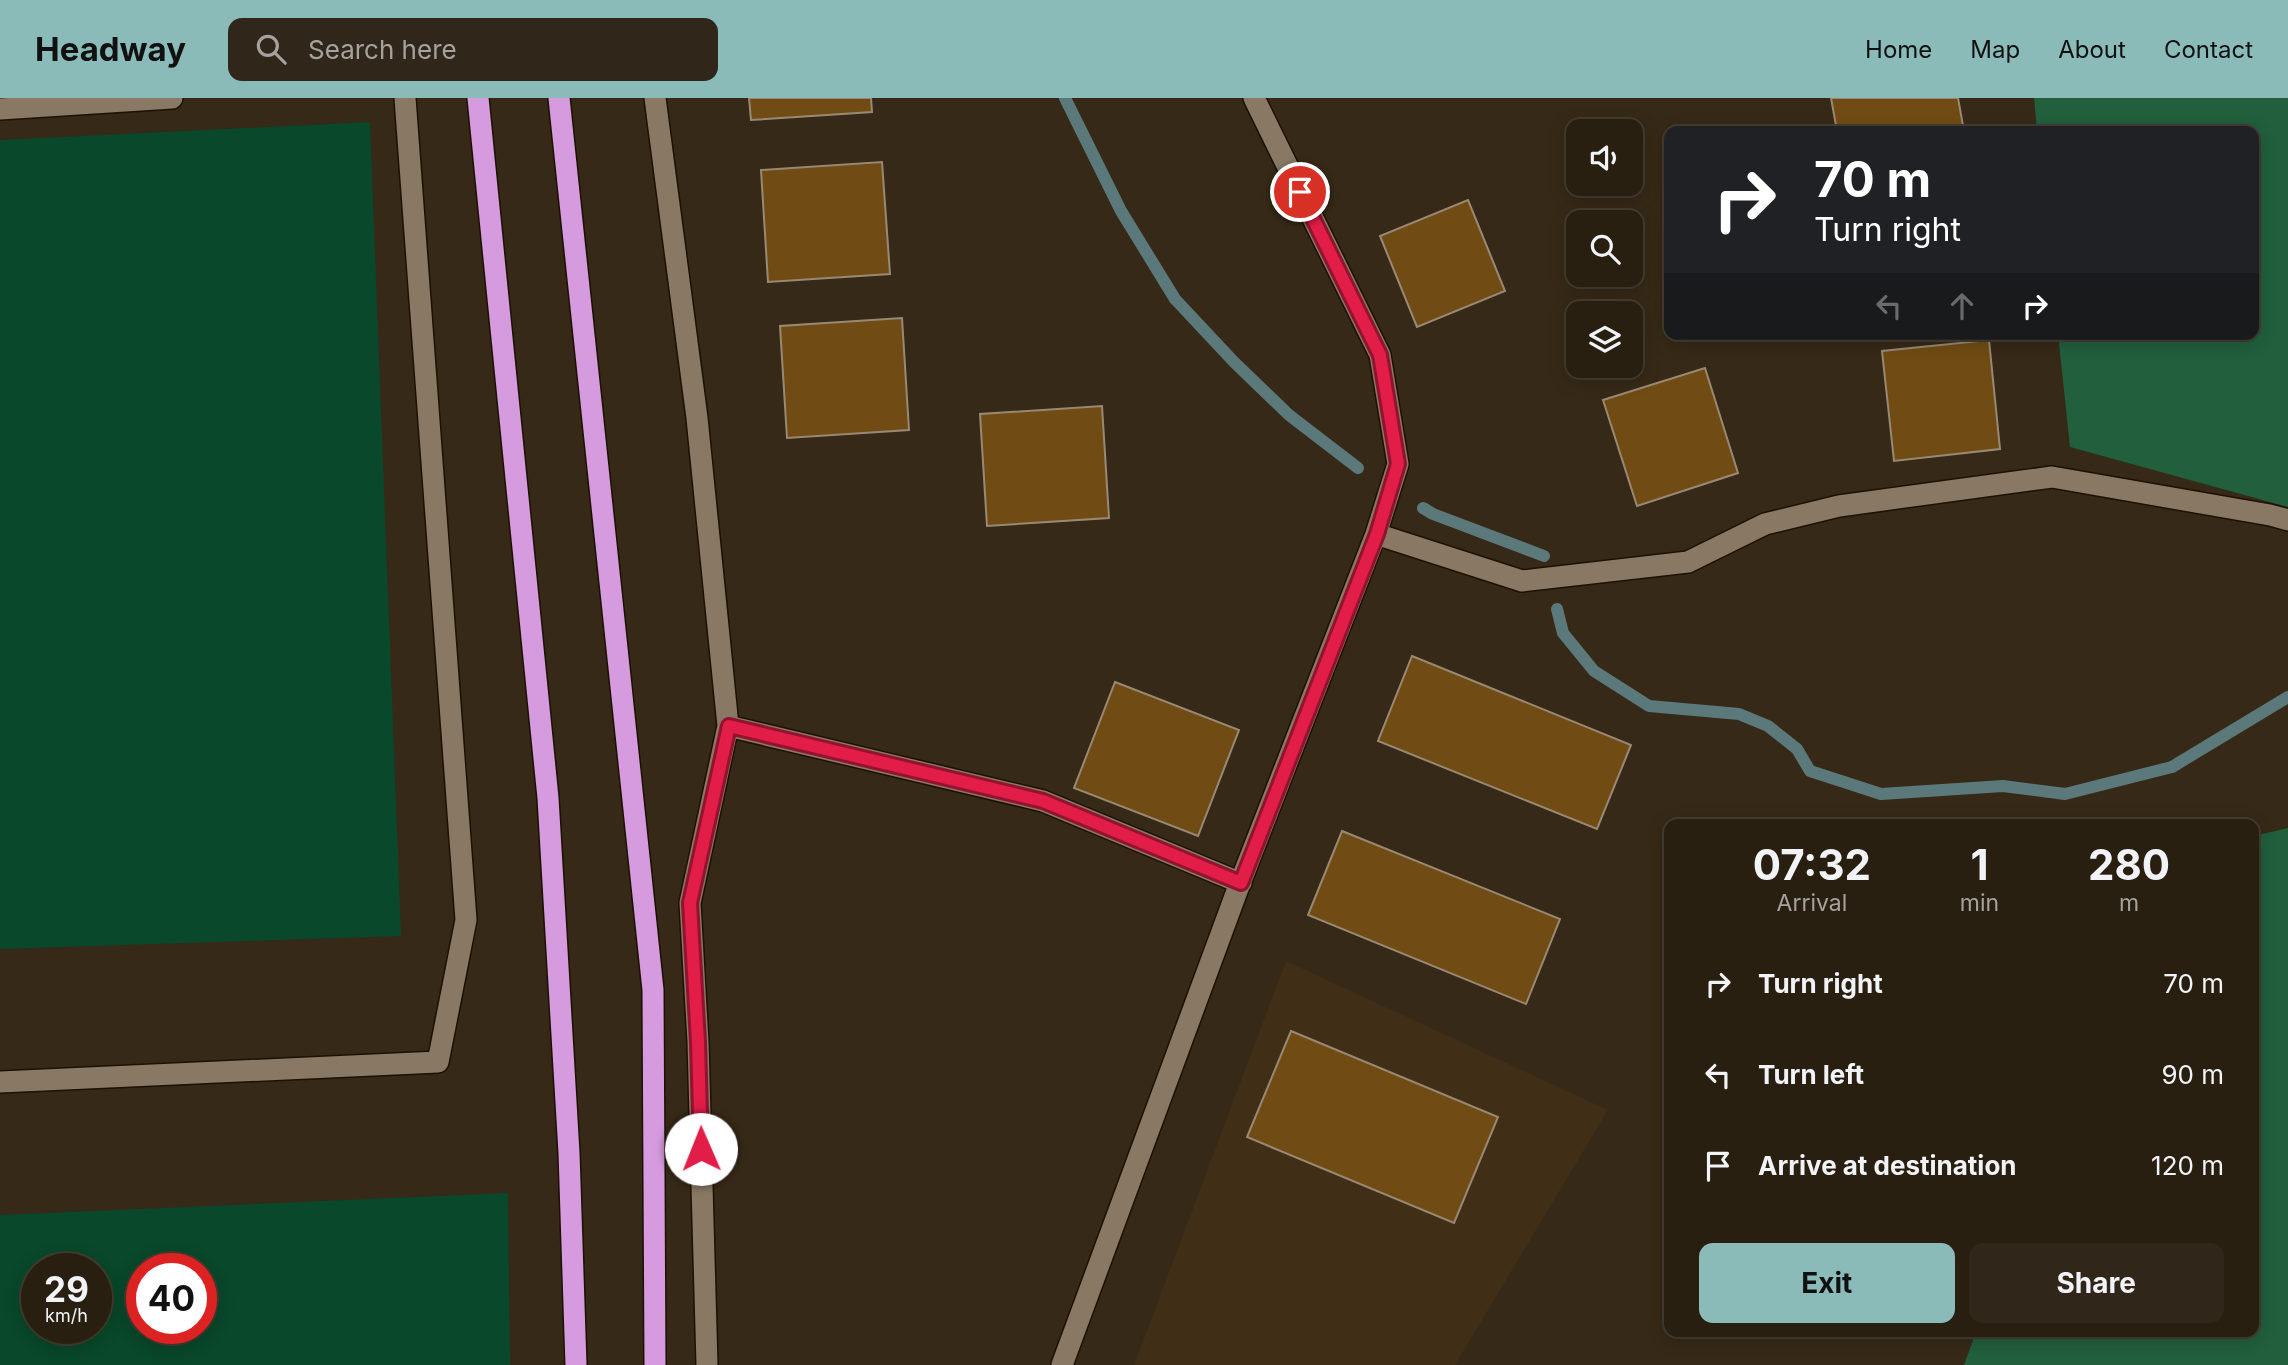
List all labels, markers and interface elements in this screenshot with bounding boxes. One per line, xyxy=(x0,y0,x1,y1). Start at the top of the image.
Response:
search box xyxy=(228,18,718,81)
text: Headway xyxy=(35,29,186,69)
icon: search xyxy=(252,30,290,68)
text: Search here xyxy=(308,34,457,65)
text: Home xyxy=(1865,35,1932,64)
text: Map xyxy=(1970,35,2020,64)
text: About xyxy=(2058,35,2126,64)
text: Contact xyxy=(2164,35,2253,64)
map controls xyxy=(1566,119,1643,378)
button: sound xyxy=(1566,119,1643,196)
text: 70 m xyxy=(1814,150,1931,209)
icon: right xyxy=(1699,154,1790,245)
pin xyxy=(1270,162,1330,222)
icon: arrive xyxy=(1281,173,1319,211)
button: search xyxy=(1566,210,1643,287)
text: Turn right xyxy=(1814,210,1961,249)
icon: left xyxy=(1870,287,1908,325)
icon: ahead xyxy=(1943,287,1981,325)
icon: right xyxy=(2016,287,2054,325)
button: layers xyxy=(1566,301,1643,378)
text: 07:32 xyxy=(1753,839,1871,890)
text: 1 xyxy=(1970,839,1989,890)
text: 280 xyxy=(2088,839,2170,890)
text: Arrival xyxy=(1777,889,1847,917)
text: min xyxy=(1960,889,1999,917)
text: m xyxy=(2119,889,2139,917)
icon: right xyxy=(1699,965,1737,1003)
text: Turn right xyxy=(1758,968,1883,999)
text: 70 m xyxy=(2163,968,2224,999)
icon: left xyxy=(1699,1056,1737,1094)
text: Turn left xyxy=(1758,1059,1864,1090)
text: 90 m xyxy=(2161,1059,2224,1090)
position arrow xyxy=(664,1112,738,1186)
icon: arrive xyxy=(1699,1147,1737,1185)
text: Arrive at destination xyxy=(1758,1150,2017,1181)
text: 120 m xyxy=(2151,1150,2224,1181)
button: Exit xyxy=(1699,1243,1955,1323)
button: Share xyxy=(1969,1243,2224,1323)
speed limit sign: 40 xyxy=(126,1253,217,1344)
text: 29 xyxy=(44,1268,89,1310)
text: km/h xyxy=(45,1305,88,1326)

